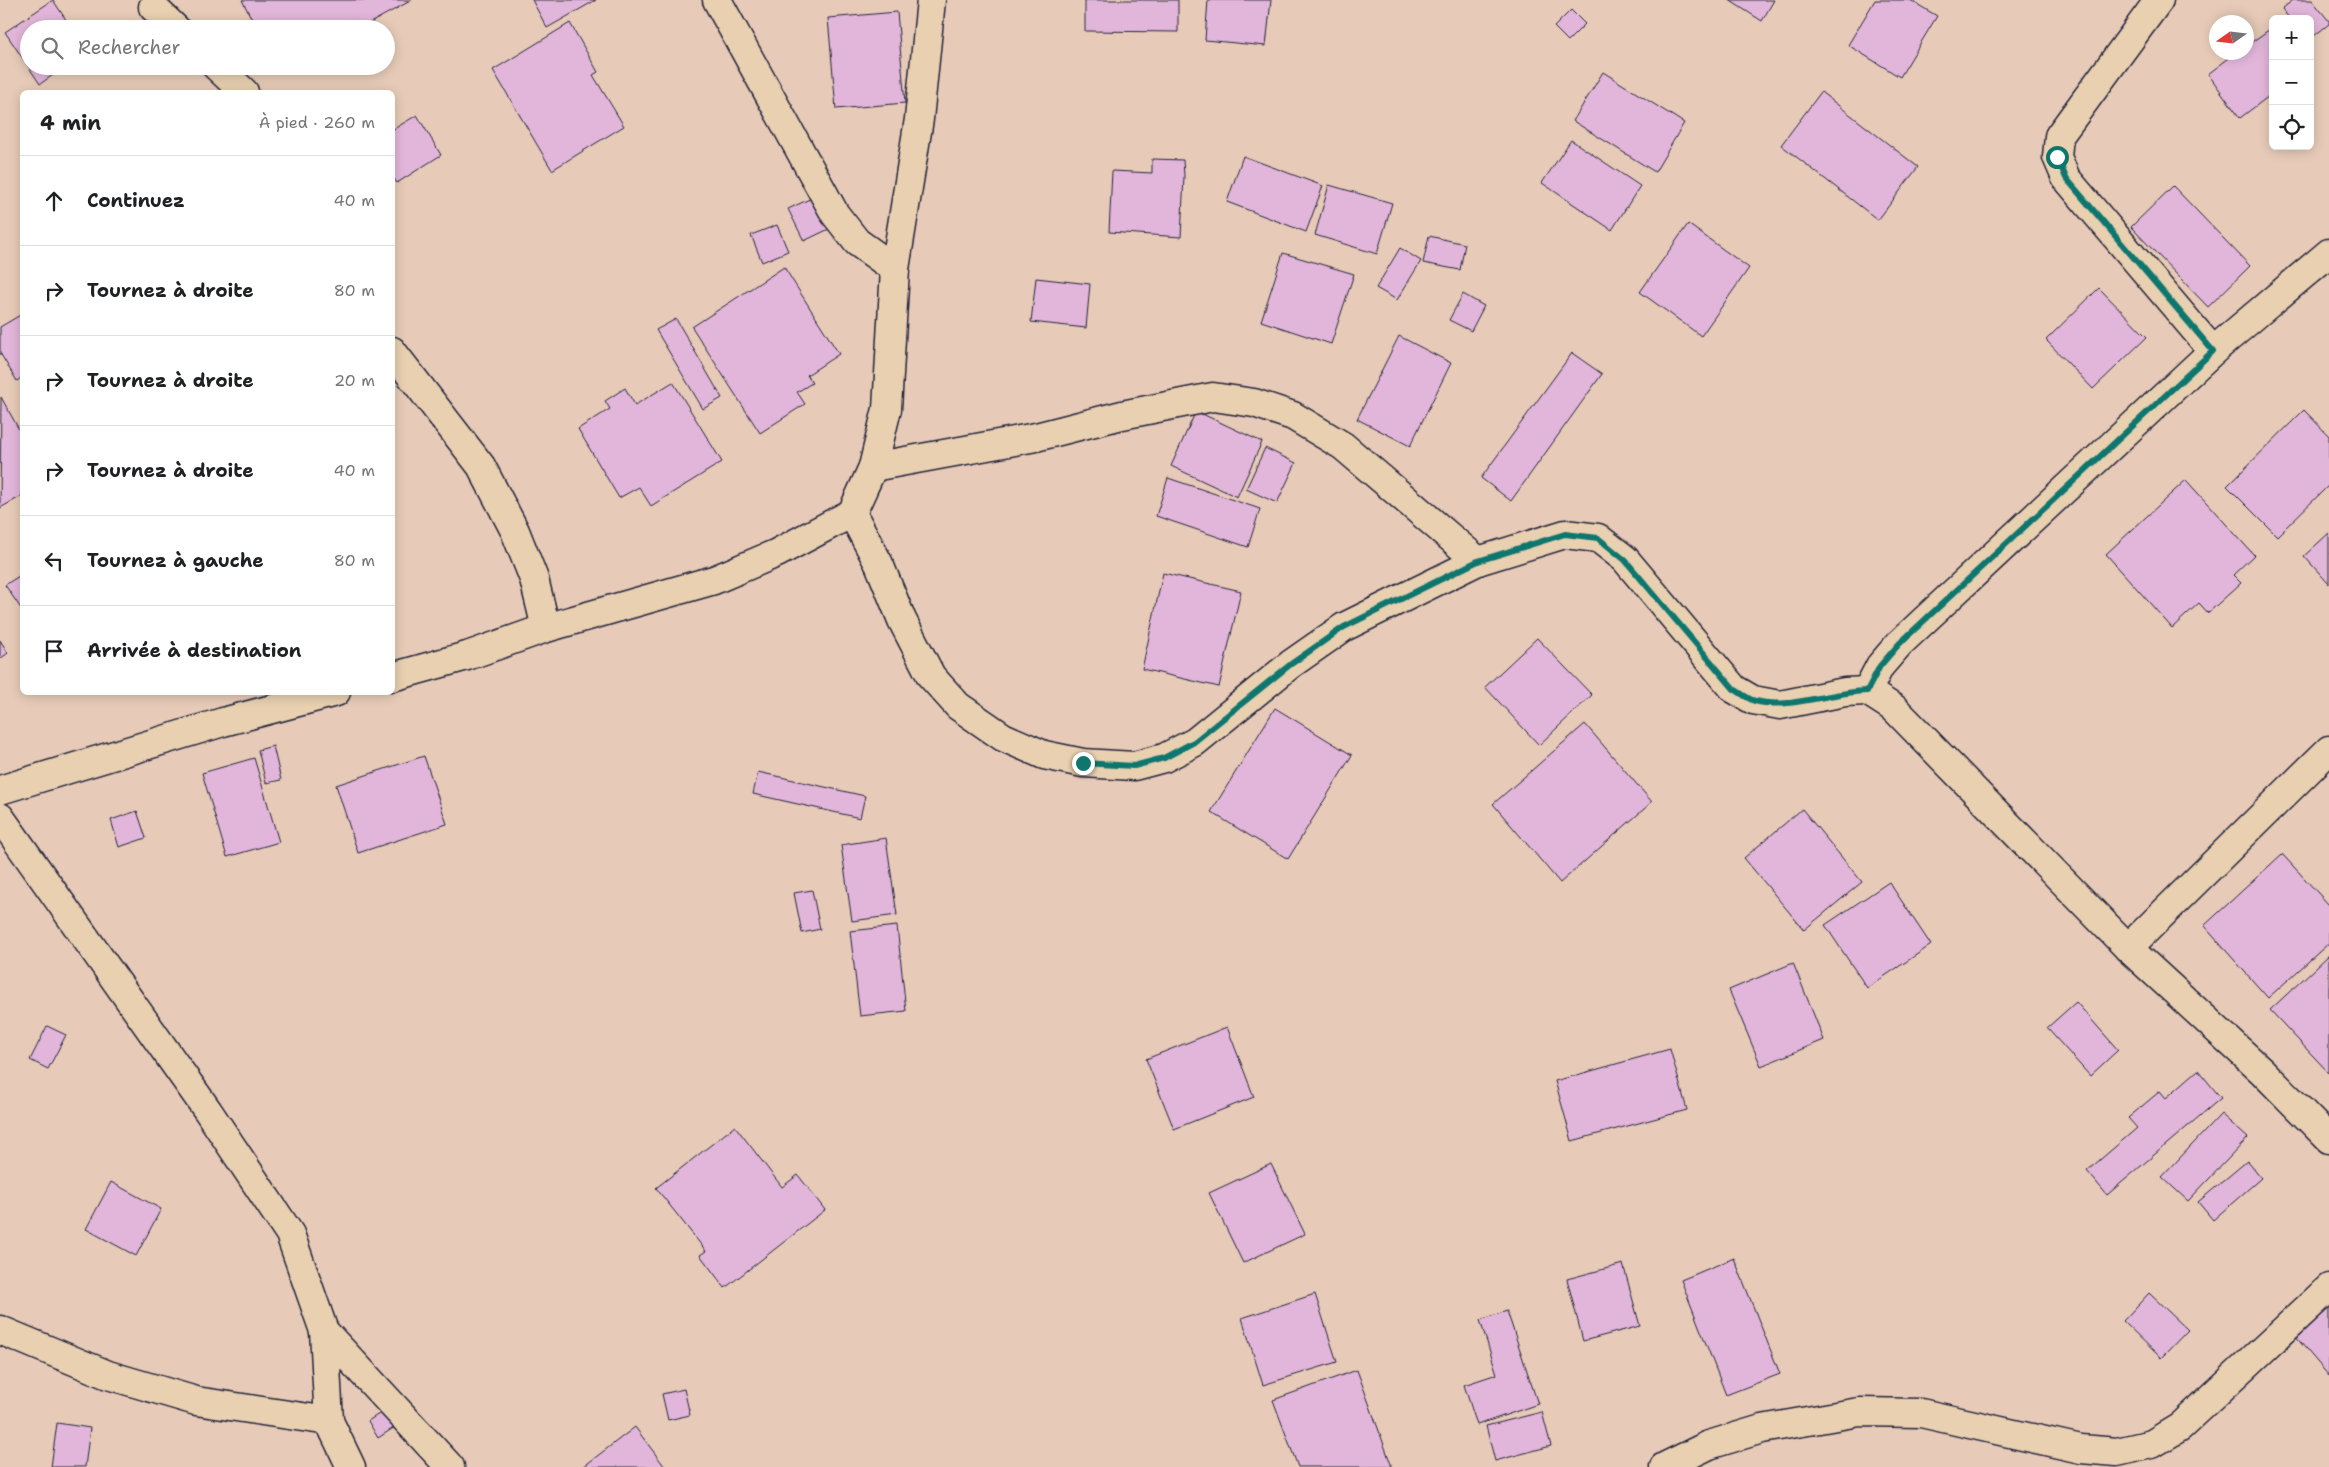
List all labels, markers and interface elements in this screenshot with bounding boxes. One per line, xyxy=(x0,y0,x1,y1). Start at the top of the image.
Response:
north arrow xyxy=(2209,15,2254,60)
map controls xyxy=(2269,15,2314,150)
button: + xyxy=(2269,15,2314,60)
search box xyxy=(20,20,395,75)
icon: search xyxy=(38,34,66,62)
text: Rechercher xyxy=(78,35,181,60)
button: − xyxy=(2269,60,2314,105)
button: locate xyxy=(2269,105,2314,150)
text: 4 min xyxy=(40,109,101,137)
text: À pied · 260 m xyxy=(259,112,375,133)
route start xyxy=(2046,146,2069,169)
icon: ahead xyxy=(40,187,68,215)
text: Continuez xyxy=(87,188,185,213)
text: 40 m xyxy=(333,190,375,211)
icon: right xyxy=(40,277,68,305)
text: Tournez à droite xyxy=(87,278,254,303)
text: 80 m xyxy=(334,280,375,301)
icon: right xyxy=(40,367,68,395)
text: Tournez à droite xyxy=(87,368,254,393)
text: 20 m xyxy=(334,370,375,391)
icon: right xyxy=(40,457,68,485)
text: Tournez à droite xyxy=(87,458,254,483)
text: 40 m xyxy=(333,460,375,481)
icon: left xyxy=(40,547,68,575)
text: Tournez à gauche xyxy=(87,548,264,573)
text: 80 m xyxy=(334,550,375,571)
icon: arrive xyxy=(40,637,68,665)
text: Arrivée à destination xyxy=(87,638,301,663)
route end xyxy=(1072,752,1095,775)

